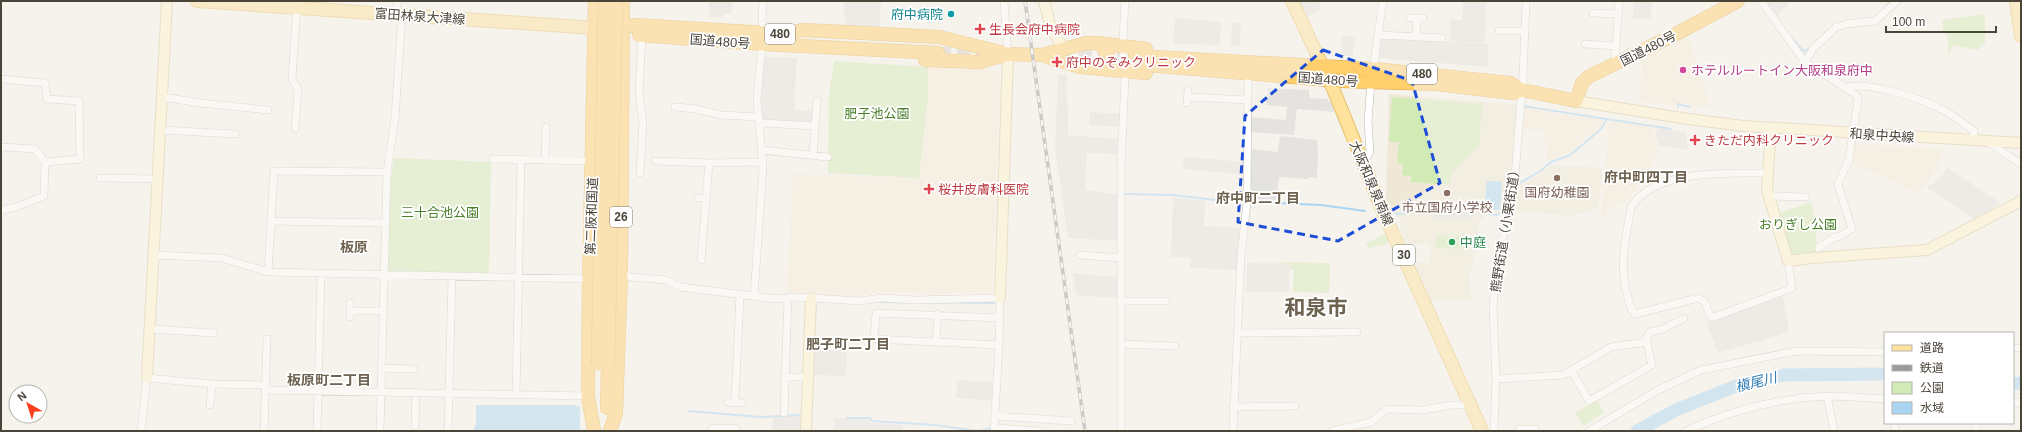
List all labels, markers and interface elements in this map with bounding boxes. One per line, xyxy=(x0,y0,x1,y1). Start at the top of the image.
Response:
street label: 富田林泉大津線 xyxy=(374,6,466,27)
place label: 府中病院 xyxy=(891,7,943,22)
scale bar xyxy=(1886,8,1996,34)
marker: 府中病院 xyxy=(946,9,956,19)
text: 100 m xyxy=(1892,15,1925,29)
place label: 生長会府中病院 xyxy=(989,22,1080,37)
marker: 生長会府中病院 xyxy=(974,23,986,35)
road number: 480 xyxy=(765,24,795,44)
street label: 国道480号 xyxy=(1618,28,1679,69)
street label: 国道480号 xyxy=(689,32,751,51)
place label: 府中のぞみクリニック xyxy=(1066,55,1196,70)
marker: 府中のぞみクリニック xyxy=(1051,56,1063,68)
place label: ホテルルートイン大阪和泉府中 xyxy=(1691,63,1873,78)
road number: 480 xyxy=(1407,64,1437,84)
marker: ホテルルートイン大阪和泉府中 xyxy=(1678,65,1688,75)
street label: 国道480号 xyxy=(1297,70,1359,89)
park label: 肥子池公園 xyxy=(844,106,910,121)
street label: 和泉中央線 xyxy=(1849,126,1915,145)
place label: きただ内科クリニック xyxy=(1704,133,1834,148)
marker: きただ内科クリニック xyxy=(1689,134,1701,146)
street label: 大阪和泉泉南線 xyxy=(1347,138,1396,228)
street label: 熊野街道（小栗街道） xyxy=(1488,163,1523,293)
district label: 府中町四丁目 xyxy=(1604,169,1688,185)
marker: 国府幼稚園 xyxy=(1552,173,1562,183)
street label: 第二阪和国道 xyxy=(583,177,600,255)
place label: 桜井皮膚科医院 xyxy=(938,182,1029,197)
marker: 桜井皮膚科医院 xyxy=(923,183,935,195)
place label: 国府幼稚園 xyxy=(1524,185,1590,200)
marker: 市立国府小学校 xyxy=(1442,188,1452,198)
district label: 府中町二丁目 xyxy=(1216,190,1300,206)
place label: 市立国府小学校 xyxy=(1401,200,1493,215)
park label: 三十合池公園 xyxy=(401,205,479,220)
road number: 26 xyxy=(610,207,632,227)
park label: おりぎし公園 xyxy=(1759,217,1837,232)
place label: 中庭 xyxy=(1460,235,1486,250)
marker: 中庭 xyxy=(1447,237,1457,247)
district label: 板原 xyxy=(340,239,368,255)
road number: 30 xyxy=(1393,245,1415,265)
district label: 和泉市 xyxy=(1285,296,1348,319)
legend xyxy=(1884,332,2014,424)
district label: 肥子町二丁目 xyxy=(806,336,890,352)
text: 道路 xyxy=(1920,341,1944,355)
text: 鉄道 xyxy=(1920,361,1944,375)
water label: 槇尾川 xyxy=(1734,369,1780,395)
district label: 板原町二丁目 xyxy=(287,372,371,388)
text: 公園 xyxy=(1920,381,1944,395)
north arrow xyxy=(8,384,48,424)
text: N xyxy=(15,389,29,403)
text: 水域 xyxy=(1920,401,1944,415)

